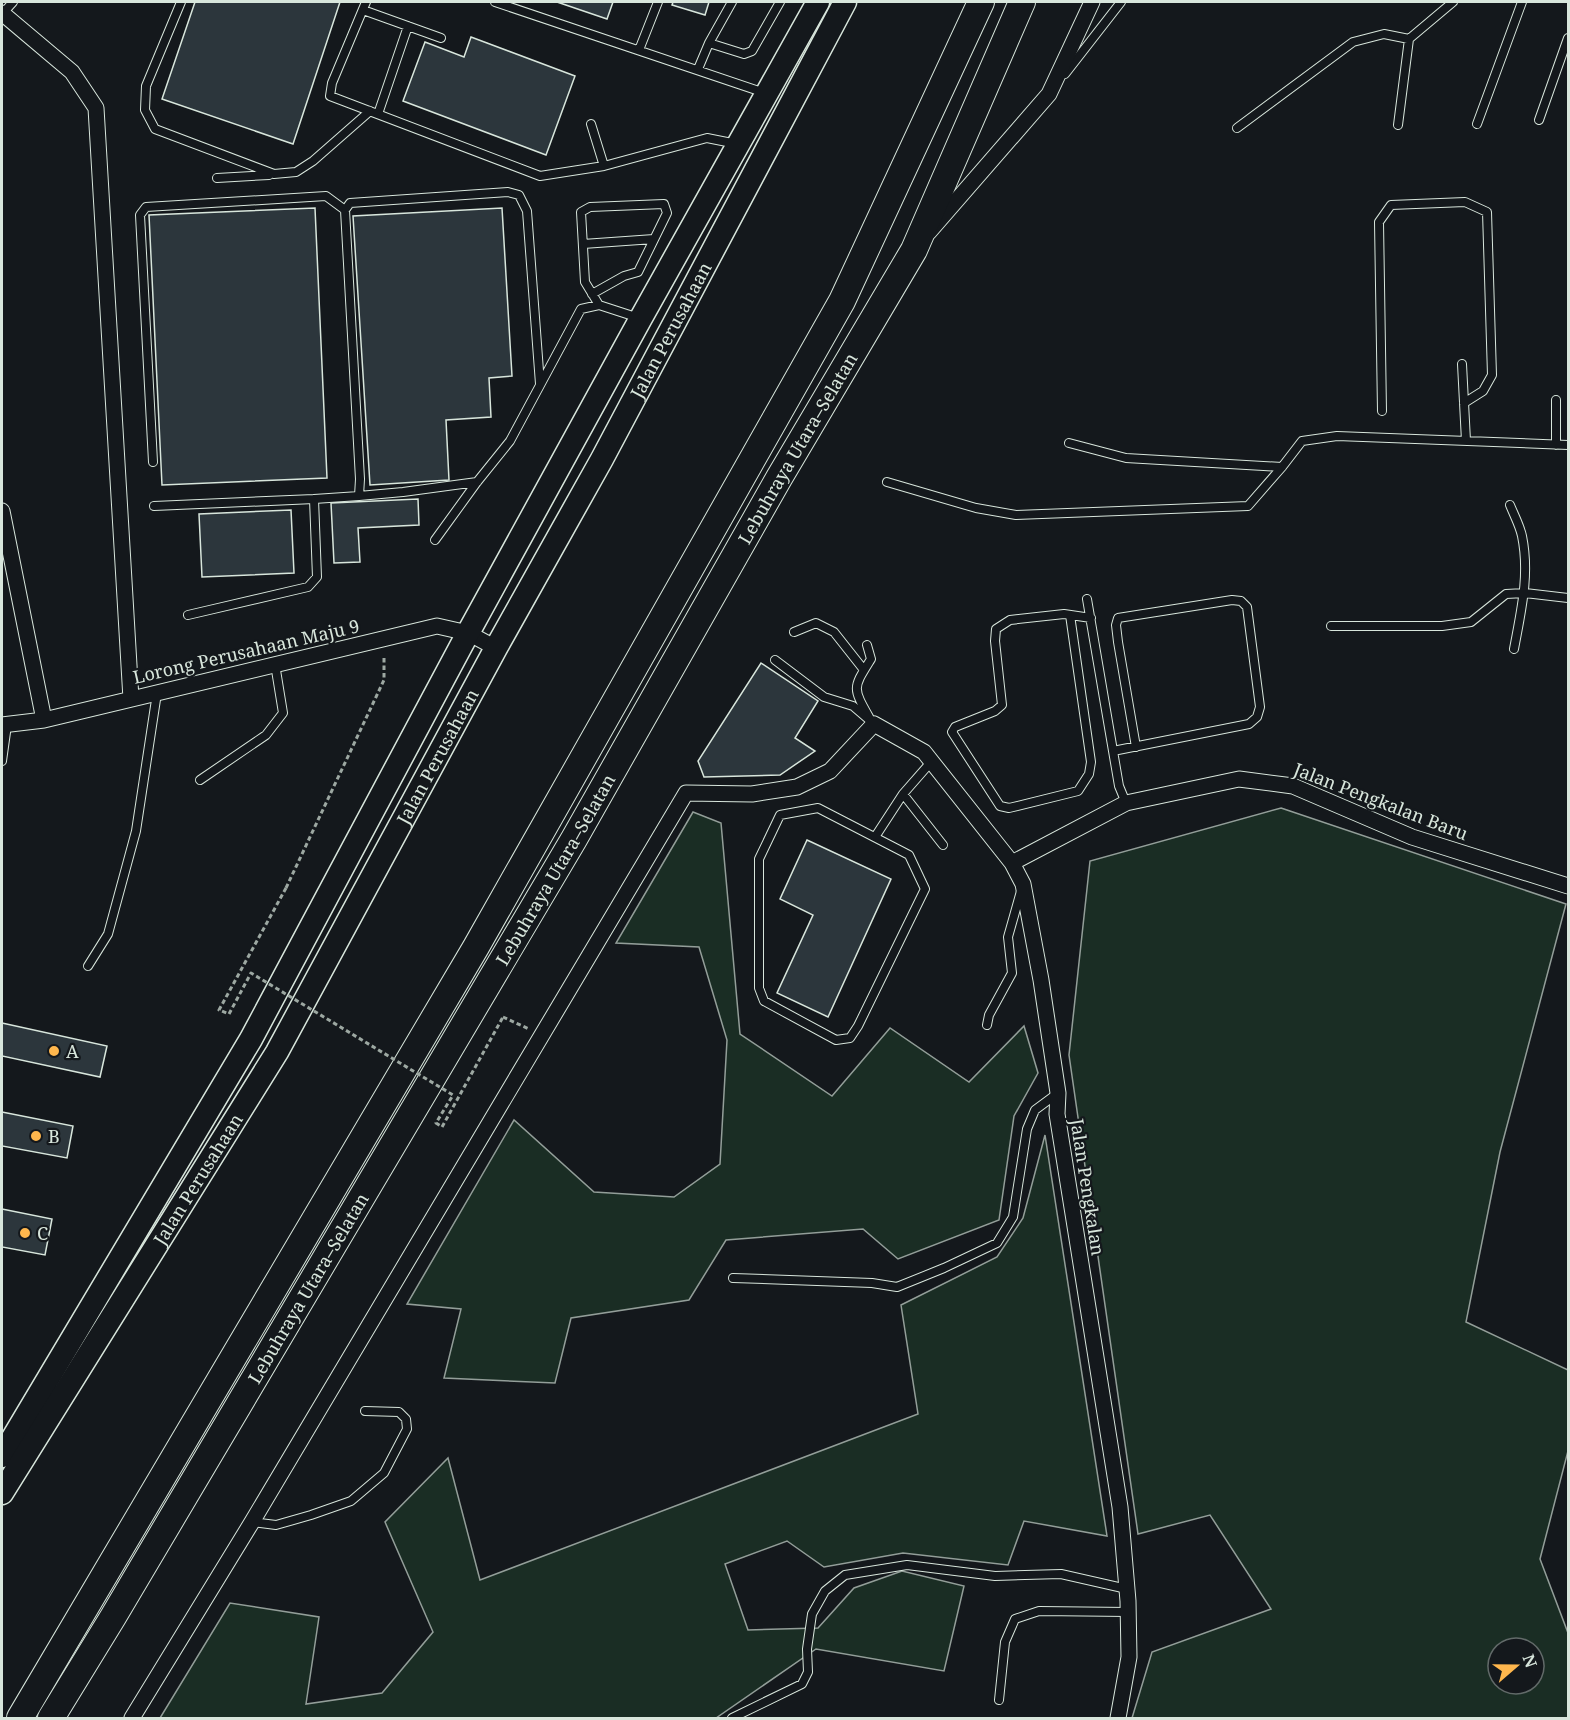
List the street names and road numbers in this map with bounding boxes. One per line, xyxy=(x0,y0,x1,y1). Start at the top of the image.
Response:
street label: Jalan Perusahaan xyxy=(624,258,717,403)
street label: Lebuhraya Utara–Selatan xyxy=(732,348,863,548)
street label: Lorong Perusahaan Maju 9 xyxy=(130,613,362,689)
street label: Jalan Perusahaan xyxy=(390,684,484,829)
street label: Jalan Pengkalan Baru xyxy=(1289,756,1472,846)
street label: Lebuhraya Utara–Selatan xyxy=(490,769,621,970)
street label: Jalan Perusahaan xyxy=(147,1108,248,1250)
street label: Jalan Pengkalan xyxy=(1065,1116,1111,1258)
street label: Lebuhraya Utara–Selatan xyxy=(242,1188,374,1388)

